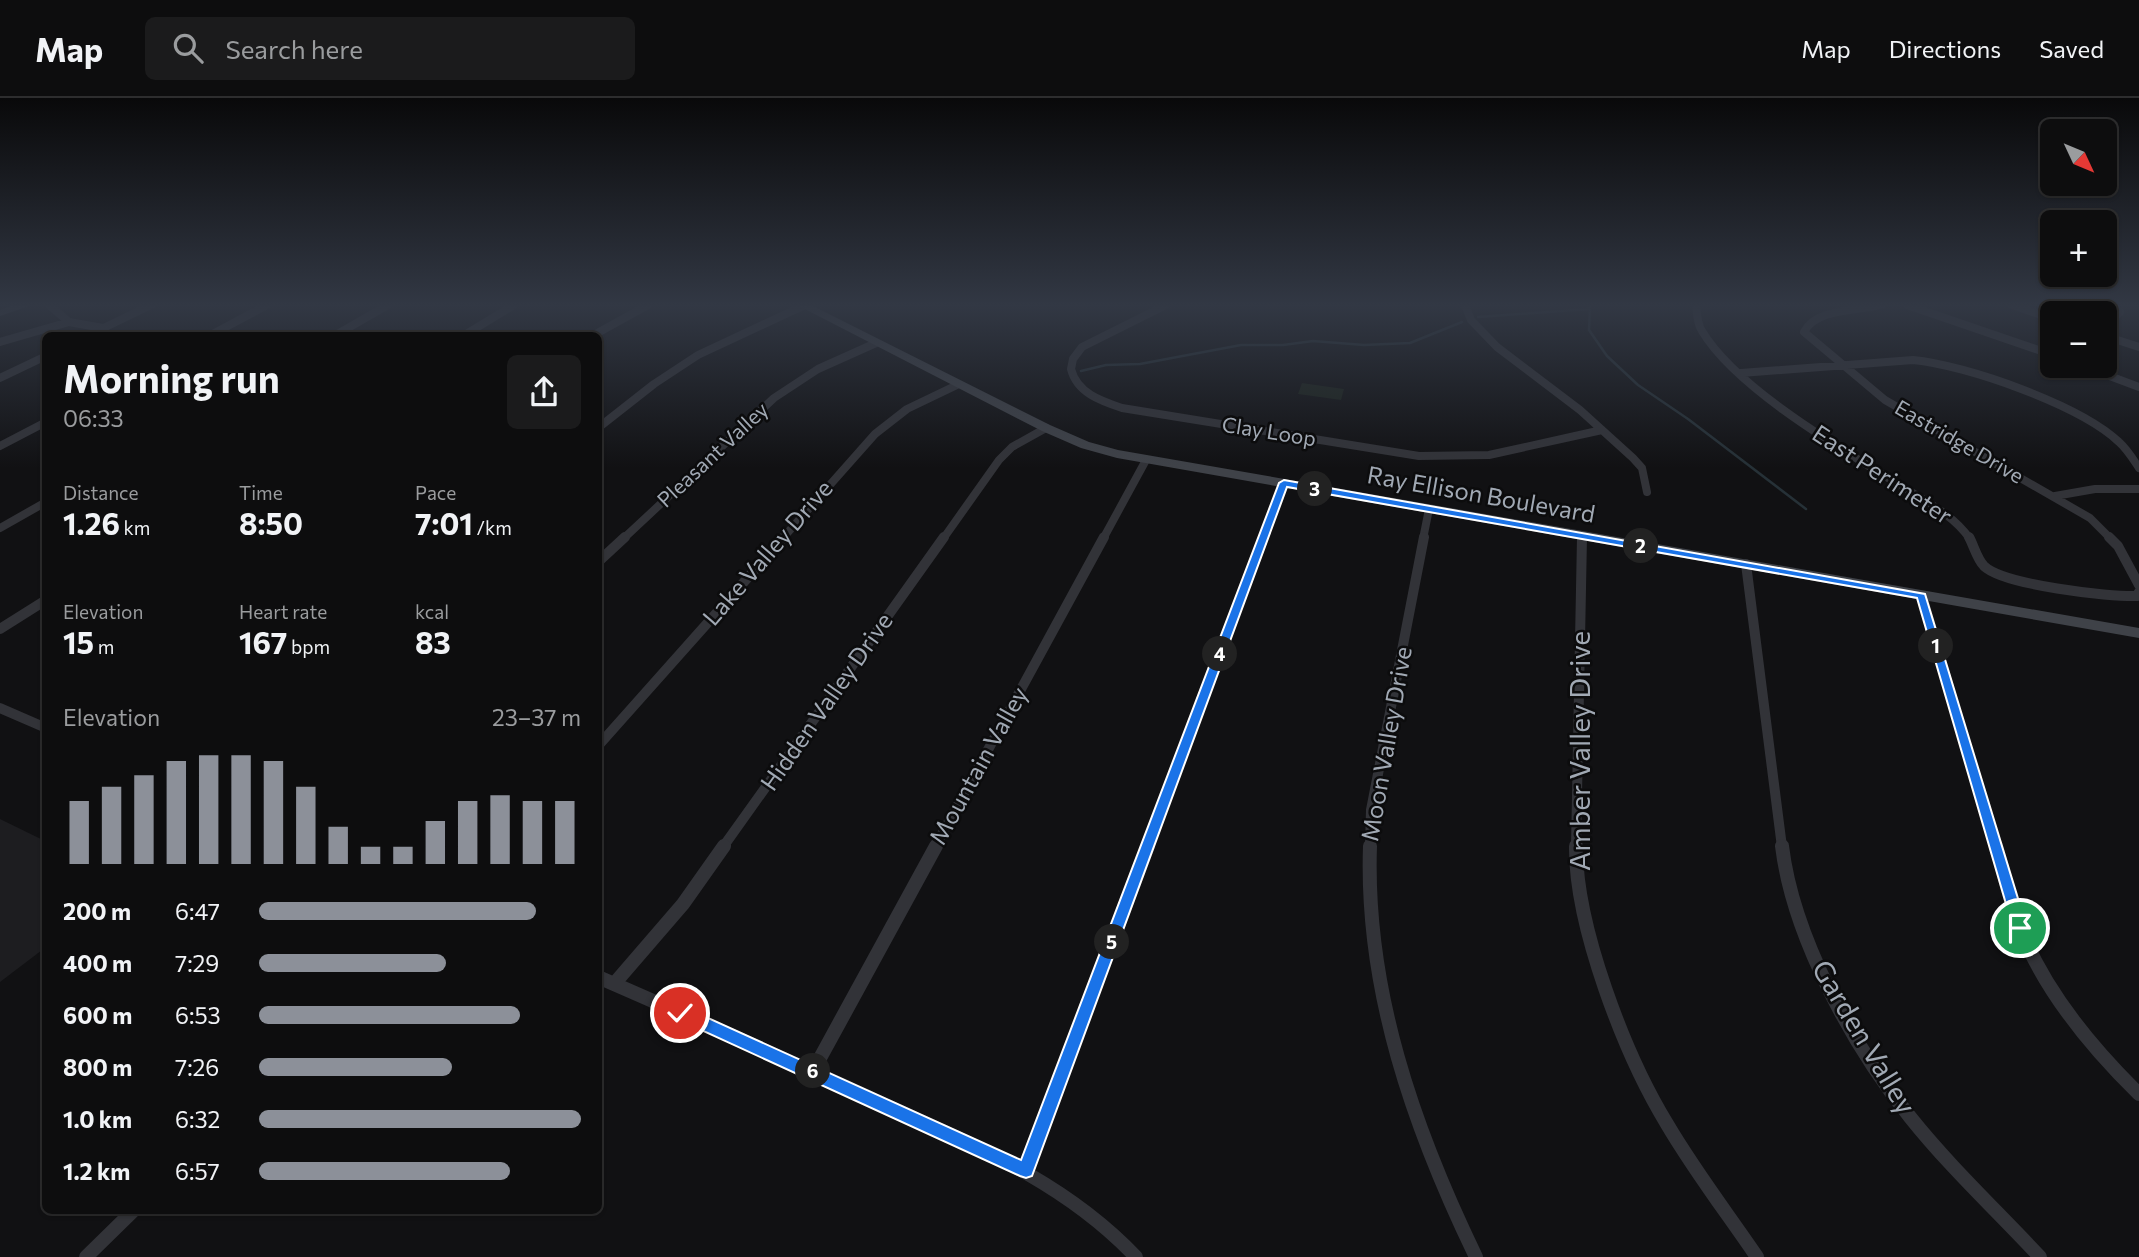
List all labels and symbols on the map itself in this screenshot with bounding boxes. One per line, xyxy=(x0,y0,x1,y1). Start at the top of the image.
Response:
north arrow xyxy=(2040,119,2118,196)
street label: Eastridge Drive xyxy=(1891,394,2029,488)
street label: Pleasant Valley xyxy=(651,396,773,512)
street label: Clay Loop xyxy=(1220,411,1318,450)
street label: East Perimeter xyxy=(1808,418,1958,530)
street label: Ray Ellison Boulevard xyxy=(1365,459,1597,528)
pin: 3 xyxy=(1298,472,1332,506)
street label: Lake Valley Drive xyxy=(696,473,838,631)
pin: 2 xyxy=(1624,528,1658,564)
street label: Hidden Valley Drive xyxy=(754,607,898,796)
pin: 1 xyxy=(1918,628,1954,664)
street label: Amber Valley Drive xyxy=(1562,631,1596,871)
pin: 4 xyxy=(1202,636,1238,672)
street label: Moon Valley Drive xyxy=(1354,644,1417,843)
street label: Mountain Valley xyxy=(922,681,1033,849)
pin xyxy=(1990,898,2050,958)
pin: 5 xyxy=(1094,924,1130,960)
street label: Garden Valley xyxy=(1806,953,1924,1120)
pin xyxy=(650,983,710,1043)
pin: 6 xyxy=(796,1054,830,1088)

